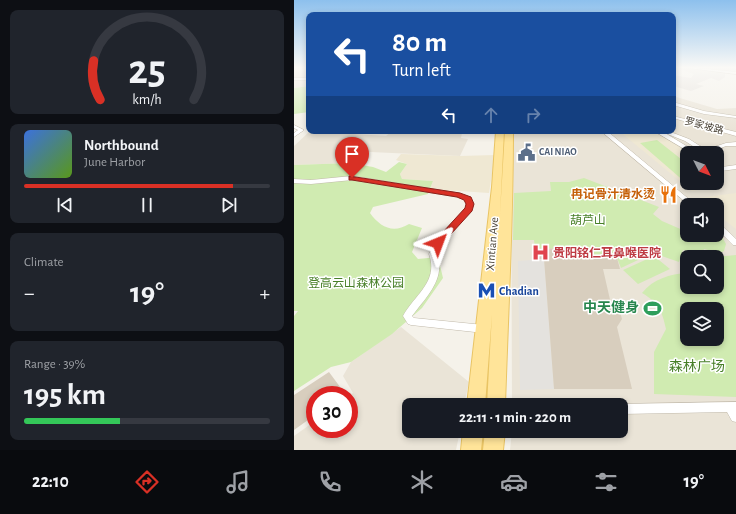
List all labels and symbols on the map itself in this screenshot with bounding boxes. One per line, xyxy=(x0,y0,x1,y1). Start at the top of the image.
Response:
street label: 罗家坡路 xyxy=(683,115,725,136)
pin xyxy=(335,137,369,178)
public building icon: CAI NIAO xyxy=(516,142,536,162)
north arrow xyxy=(680,146,724,190)
place label: CAI NIAO xyxy=(539,147,577,157)
restaurant icon: 冉记骨汁清水烫 xyxy=(658,184,678,204)
place label: 冉记骨汁清水烫 xyxy=(571,187,655,200)
park label: 葫芦山 xyxy=(570,214,606,226)
street label: Xintian Ave xyxy=(484,217,500,271)
position arrow xyxy=(417,222,459,264)
hospital icon: 贵阳铭仁耳鼻喉医院 xyxy=(530,243,550,263)
place label: 贵阳铭仁耳鼻喉医院 xyxy=(553,246,661,259)
park label: 登高云山森林公园 xyxy=(308,276,404,289)
metro station icon: Chadian xyxy=(476,281,496,301)
place label: Chadian xyxy=(499,285,539,297)
sports icon: 中天健身 xyxy=(642,298,662,318)
place label: 中天健身 xyxy=(583,300,639,315)
park label: 森林广场 xyxy=(669,359,725,374)
speed limit sign: 30 xyxy=(306,386,358,438)

